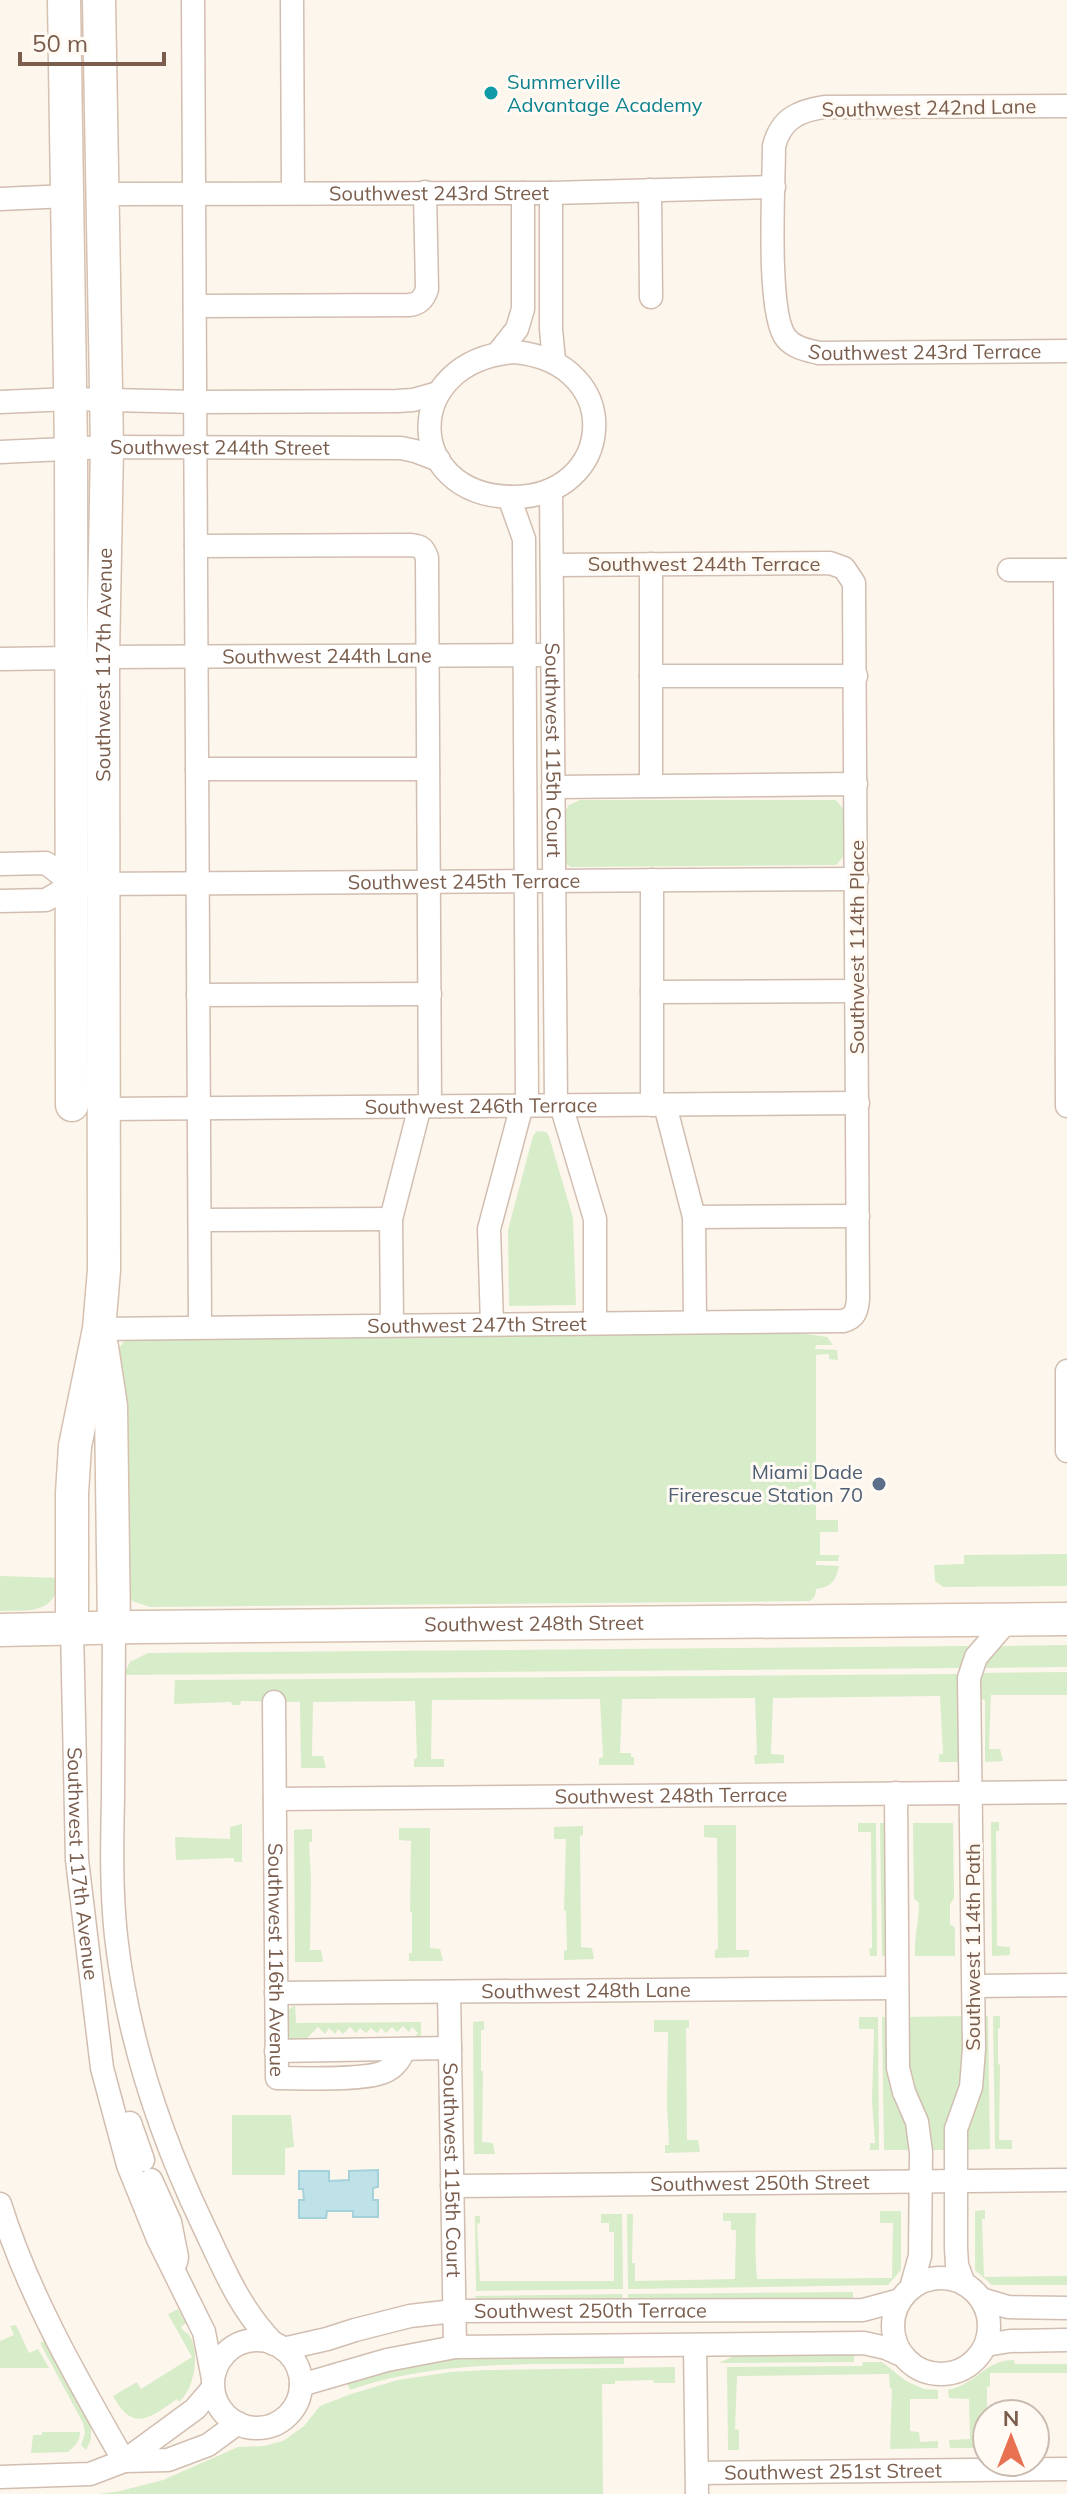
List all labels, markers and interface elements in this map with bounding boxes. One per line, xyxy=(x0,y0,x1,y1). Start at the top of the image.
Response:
scale bar xyxy=(20,16,164,66)
text: 50 m xyxy=(32,28,88,58)
place label: Summerville Advantage Academy xyxy=(507,69,703,117)
marker: Summerville Advantage Academy xyxy=(482,84,500,102)
street label: Southwest 242nd Lane xyxy=(821,93,1037,122)
street label: Southwest 243rd Street xyxy=(329,180,549,205)
street label: Southwest 243rd Terrace xyxy=(806,338,1042,365)
street label: Southwest 244th Street xyxy=(110,434,330,460)
street label: Southwest 117th Avenue xyxy=(90,548,117,782)
street label: Southwest 244th Terrace xyxy=(588,551,820,576)
street label: Southwest 244th Lane xyxy=(222,642,432,668)
street label: Southwest 115th Court xyxy=(540,642,567,858)
street label: Southwest 114th Place xyxy=(844,840,869,1054)
street label: Southwest 245th Terrace xyxy=(348,868,580,894)
street label: Southwest 246th Terrace xyxy=(365,1092,597,1119)
street label: Southwest 247th Street xyxy=(367,1311,587,1338)
place label: Miami Dade Firerescue Station 70 xyxy=(668,1459,863,1507)
marker: Miami Dade Firerescue Station 70 xyxy=(870,1475,888,1493)
street label: Southwest 248th Street xyxy=(424,1610,644,1637)
street label: Southwest 117th Avenue xyxy=(63,1747,104,1981)
street label: Southwest 248th Terrace xyxy=(555,1781,787,1809)
street label: Southwest 116th Avenue xyxy=(263,1843,290,2077)
street label: Southwest 114th Path xyxy=(960,1843,985,2051)
street label: Southwest 248th Lane xyxy=(481,1977,691,2003)
street label: Southwest 115th Court xyxy=(438,2062,467,2278)
street label: Southwest 250th Street xyxy=(650,2169,870,2196)
street label: Southwest 250th Terrace xyxy=(474,2297,707,2323)
north arrow xyxy=(971,2398,1051,2478)
text: N xyxy=(1003,2404,1019,2432)
street label: Southwest 251st Street xyxy=(724,2457,942,2485)

